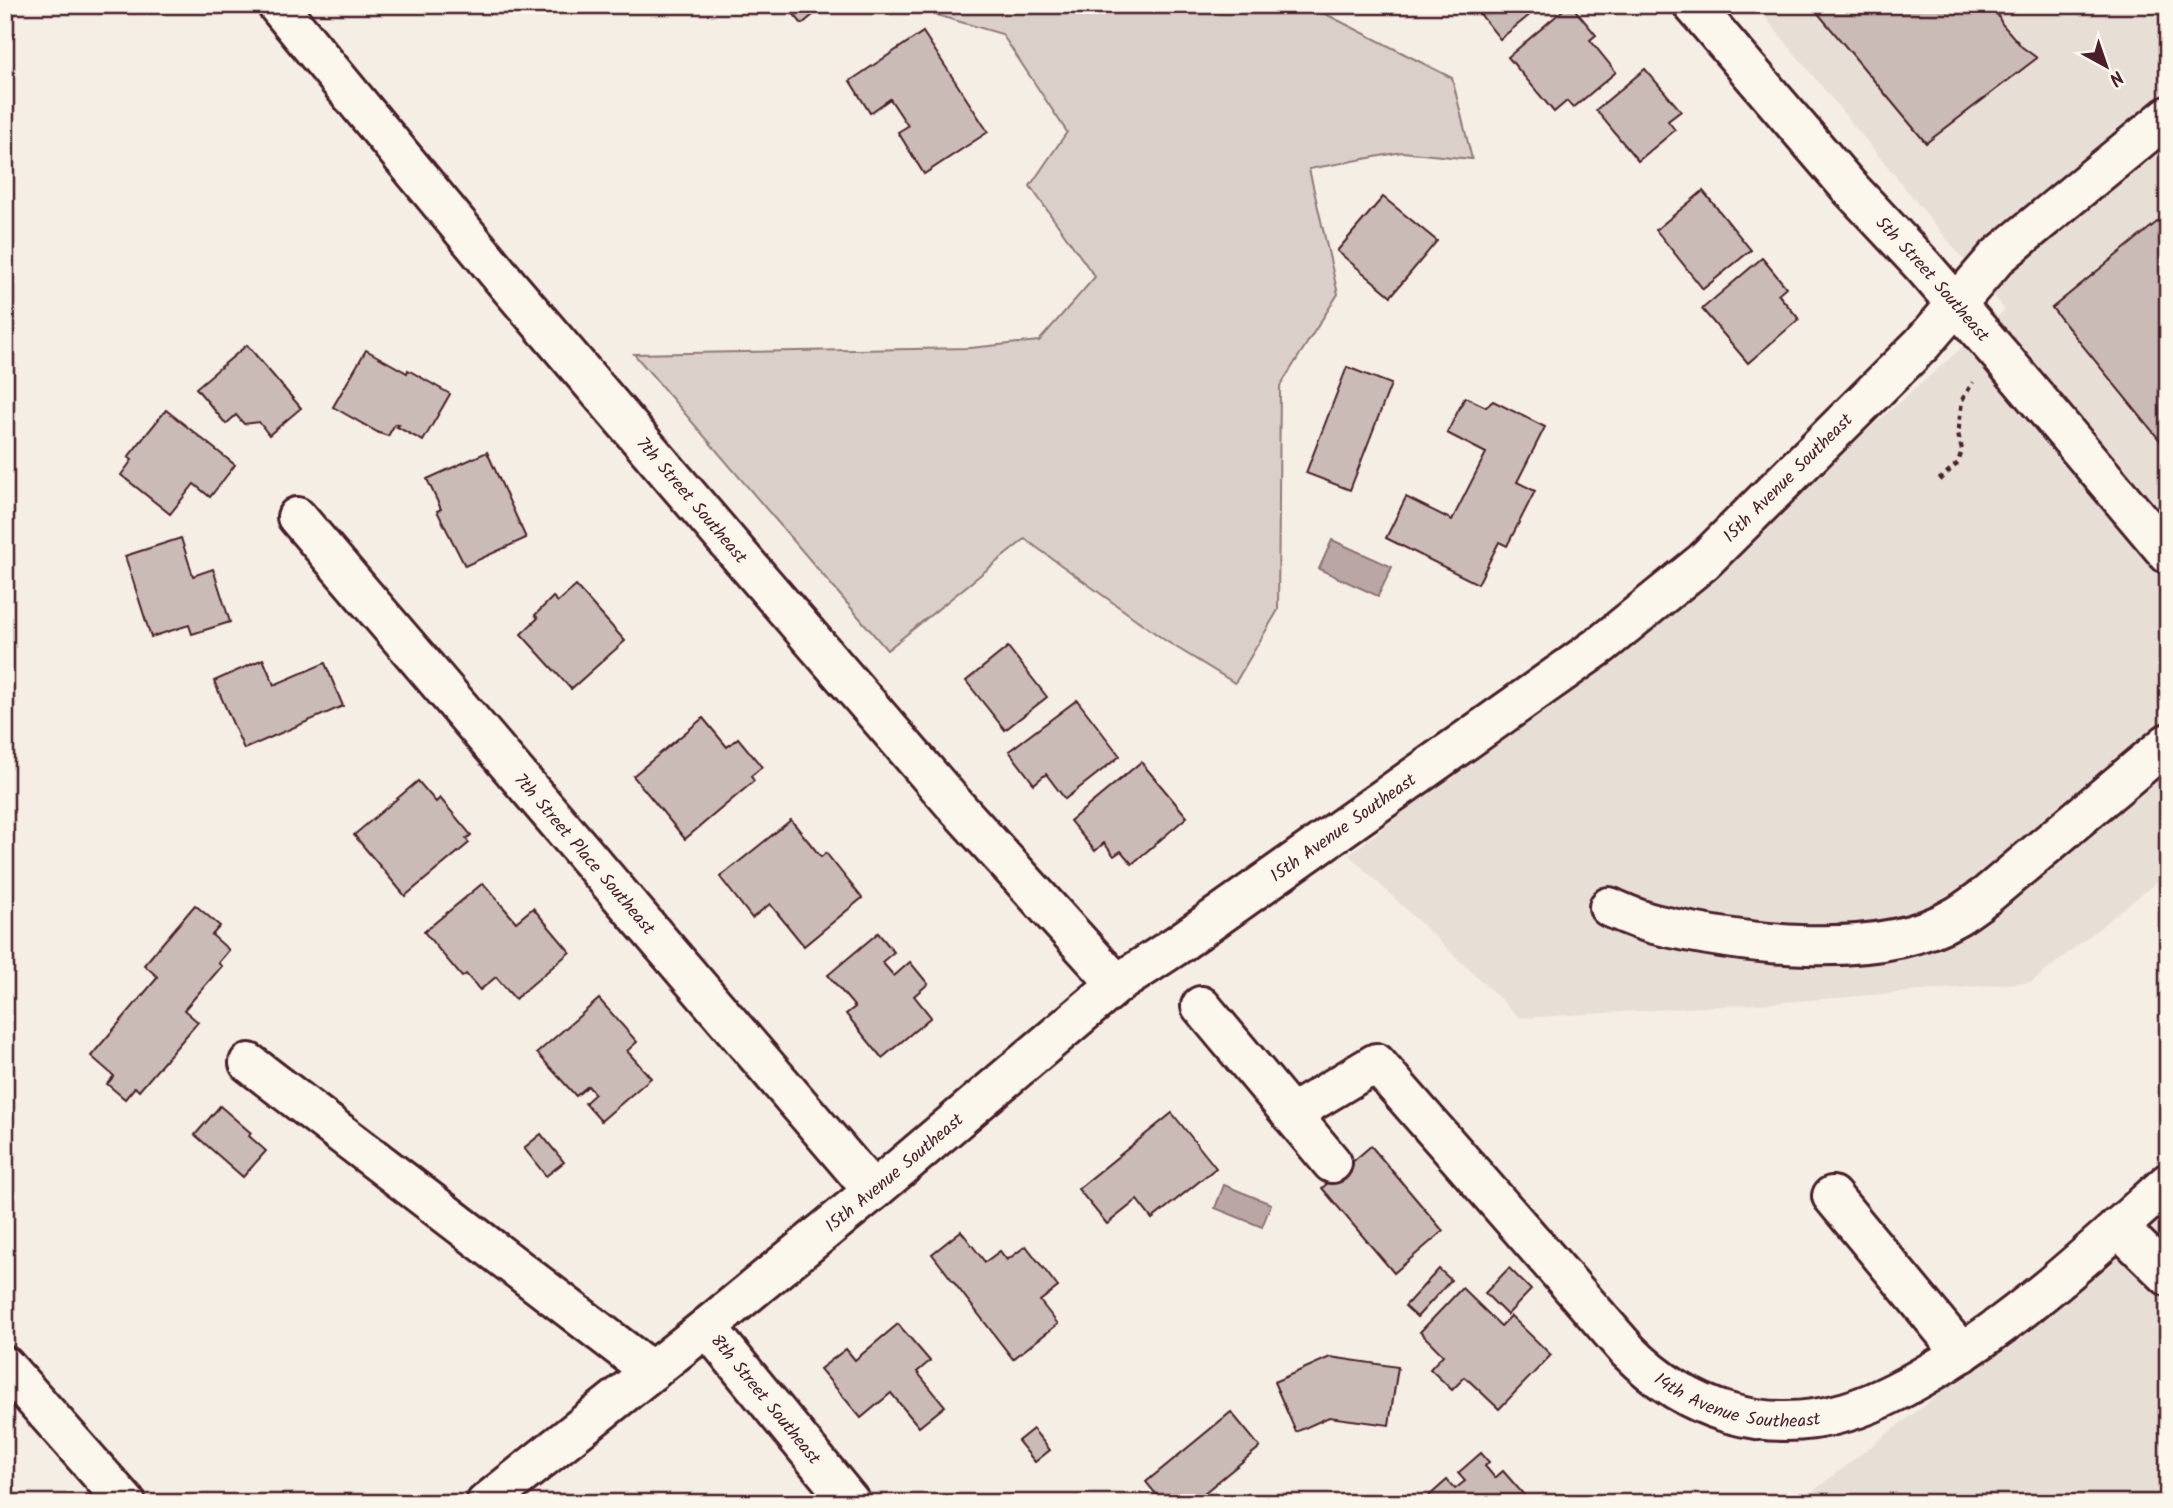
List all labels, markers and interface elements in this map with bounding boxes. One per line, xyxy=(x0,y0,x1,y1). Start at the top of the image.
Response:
north arrow xyxy=(2072,32,2142,102)
text: N xyxy=(2101,62,2130,93)
street label: 5th Street Southeast xyxy=(1867,210,1997,350)
street label: 15th Avenue Southeast xyxy=(1717,407,1861,550)
street label: 7th Street Southeast xyxy=(628,431,754,572)
street label: 15th Avenue Southeast xyxy=(1265,766,1424,891)
street label: 7th Street Place Southeast xyxy=(506,767,662,943)
street label: 15th Avenue Southeast xyxy=(819,1106,972,1241)
street label: 8th Street Southeast xyxy=(702,1328,828,1473)
street label: 14th Avenue Southeast xyxy=(1647,1366,1824,1437)

